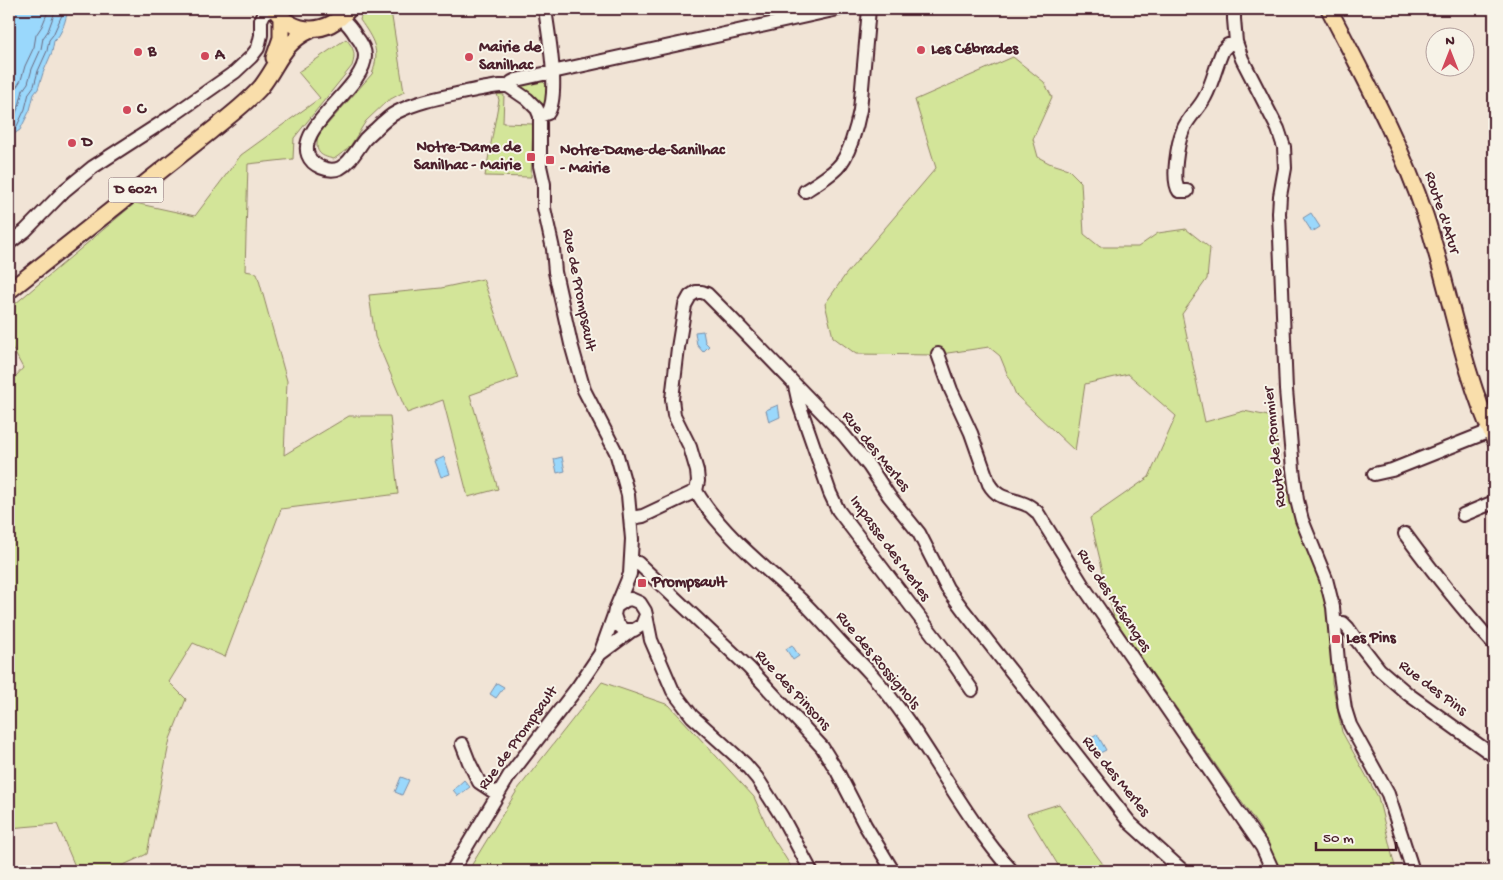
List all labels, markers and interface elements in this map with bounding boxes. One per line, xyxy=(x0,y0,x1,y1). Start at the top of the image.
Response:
north arrow xyxy=(1426,28,1476,78)
text: N xyxy=(1445,33,1455,50)
place label: Mairie de Sanilhac xyxy=(479,39,542,76)
place label: Les Cébrades xyxy=(931,41,1019,60)
place label: B xyxy=(147,43,157,62)
marker: Les Cébrades xyxy=(915,44,927,56)
marker: B xyxy=(132,46,144,58)
place label: A xyxy=(214,47,226,66)
marker: A xyxy=(199,50,211,62)
marker: Mairie de Sanilhac xyxy=(463,51,475,63)
place label: C xyxy=(136,101,147,120)
marker: C xyxy=(121,104,133,116)
place label: D xyxy=(80,134,93,153)
marker: D xyxy=(66,137,78,149)
place label: Notre-Dame de Sanilhac - Mairie xyxy=(414,139,522,176)
place label: Notre-Dame-de-Sanilhac - Mairie xyxy=(560,142,726,179)
marker: Notre-Dame de Sanilhac - Mairie xyxy=(525,151,537,163)
marker: Notre-Dame-de-Sanilhac - Mairie xyxy=(544,154,556,166)
street label: Route d'Atur xyxy=(1419,169,1464,258)
road number: D 6021 xyxy=(108,178,164,202)
street label: Rue de Prompsault xyxy=(557,227,599,354)
street label: Route de Pommier xyxy=(1260,384,1292,508)
street label: Rue des Merles xyxy=(837,408,914,497)
street label: Impasse des Merles xyxy=(844,493,934,606)
street label: Rue des Mésanges xyxy=(1072,546,1155,657)
place label: Prompsault xyxy=(651,574,728,593)
marker: Prompsault xyxy=(636,577,648,589)
street label: Rue des Rossignols xyxy=(831,608,924,715)
place label: Les Pins xyxy=(1346,630,1397,649)
marker: Les Pins xyxy=(1330,633,1342,645)
street label: Rue des Pinsons xyxy=(750,647,835,736)
street label: Rue des Pins xyxy=(1394,657,1471,722)
street label: Rue de Prompsault xyxy=(475,682,564,795)
street label: Rue des Merles xyxy=(1077,733,1154,822)
scale bar xyxy=(1316,820,1396,852)
text: 50 m xyxy=(1323,830,1354,848)

